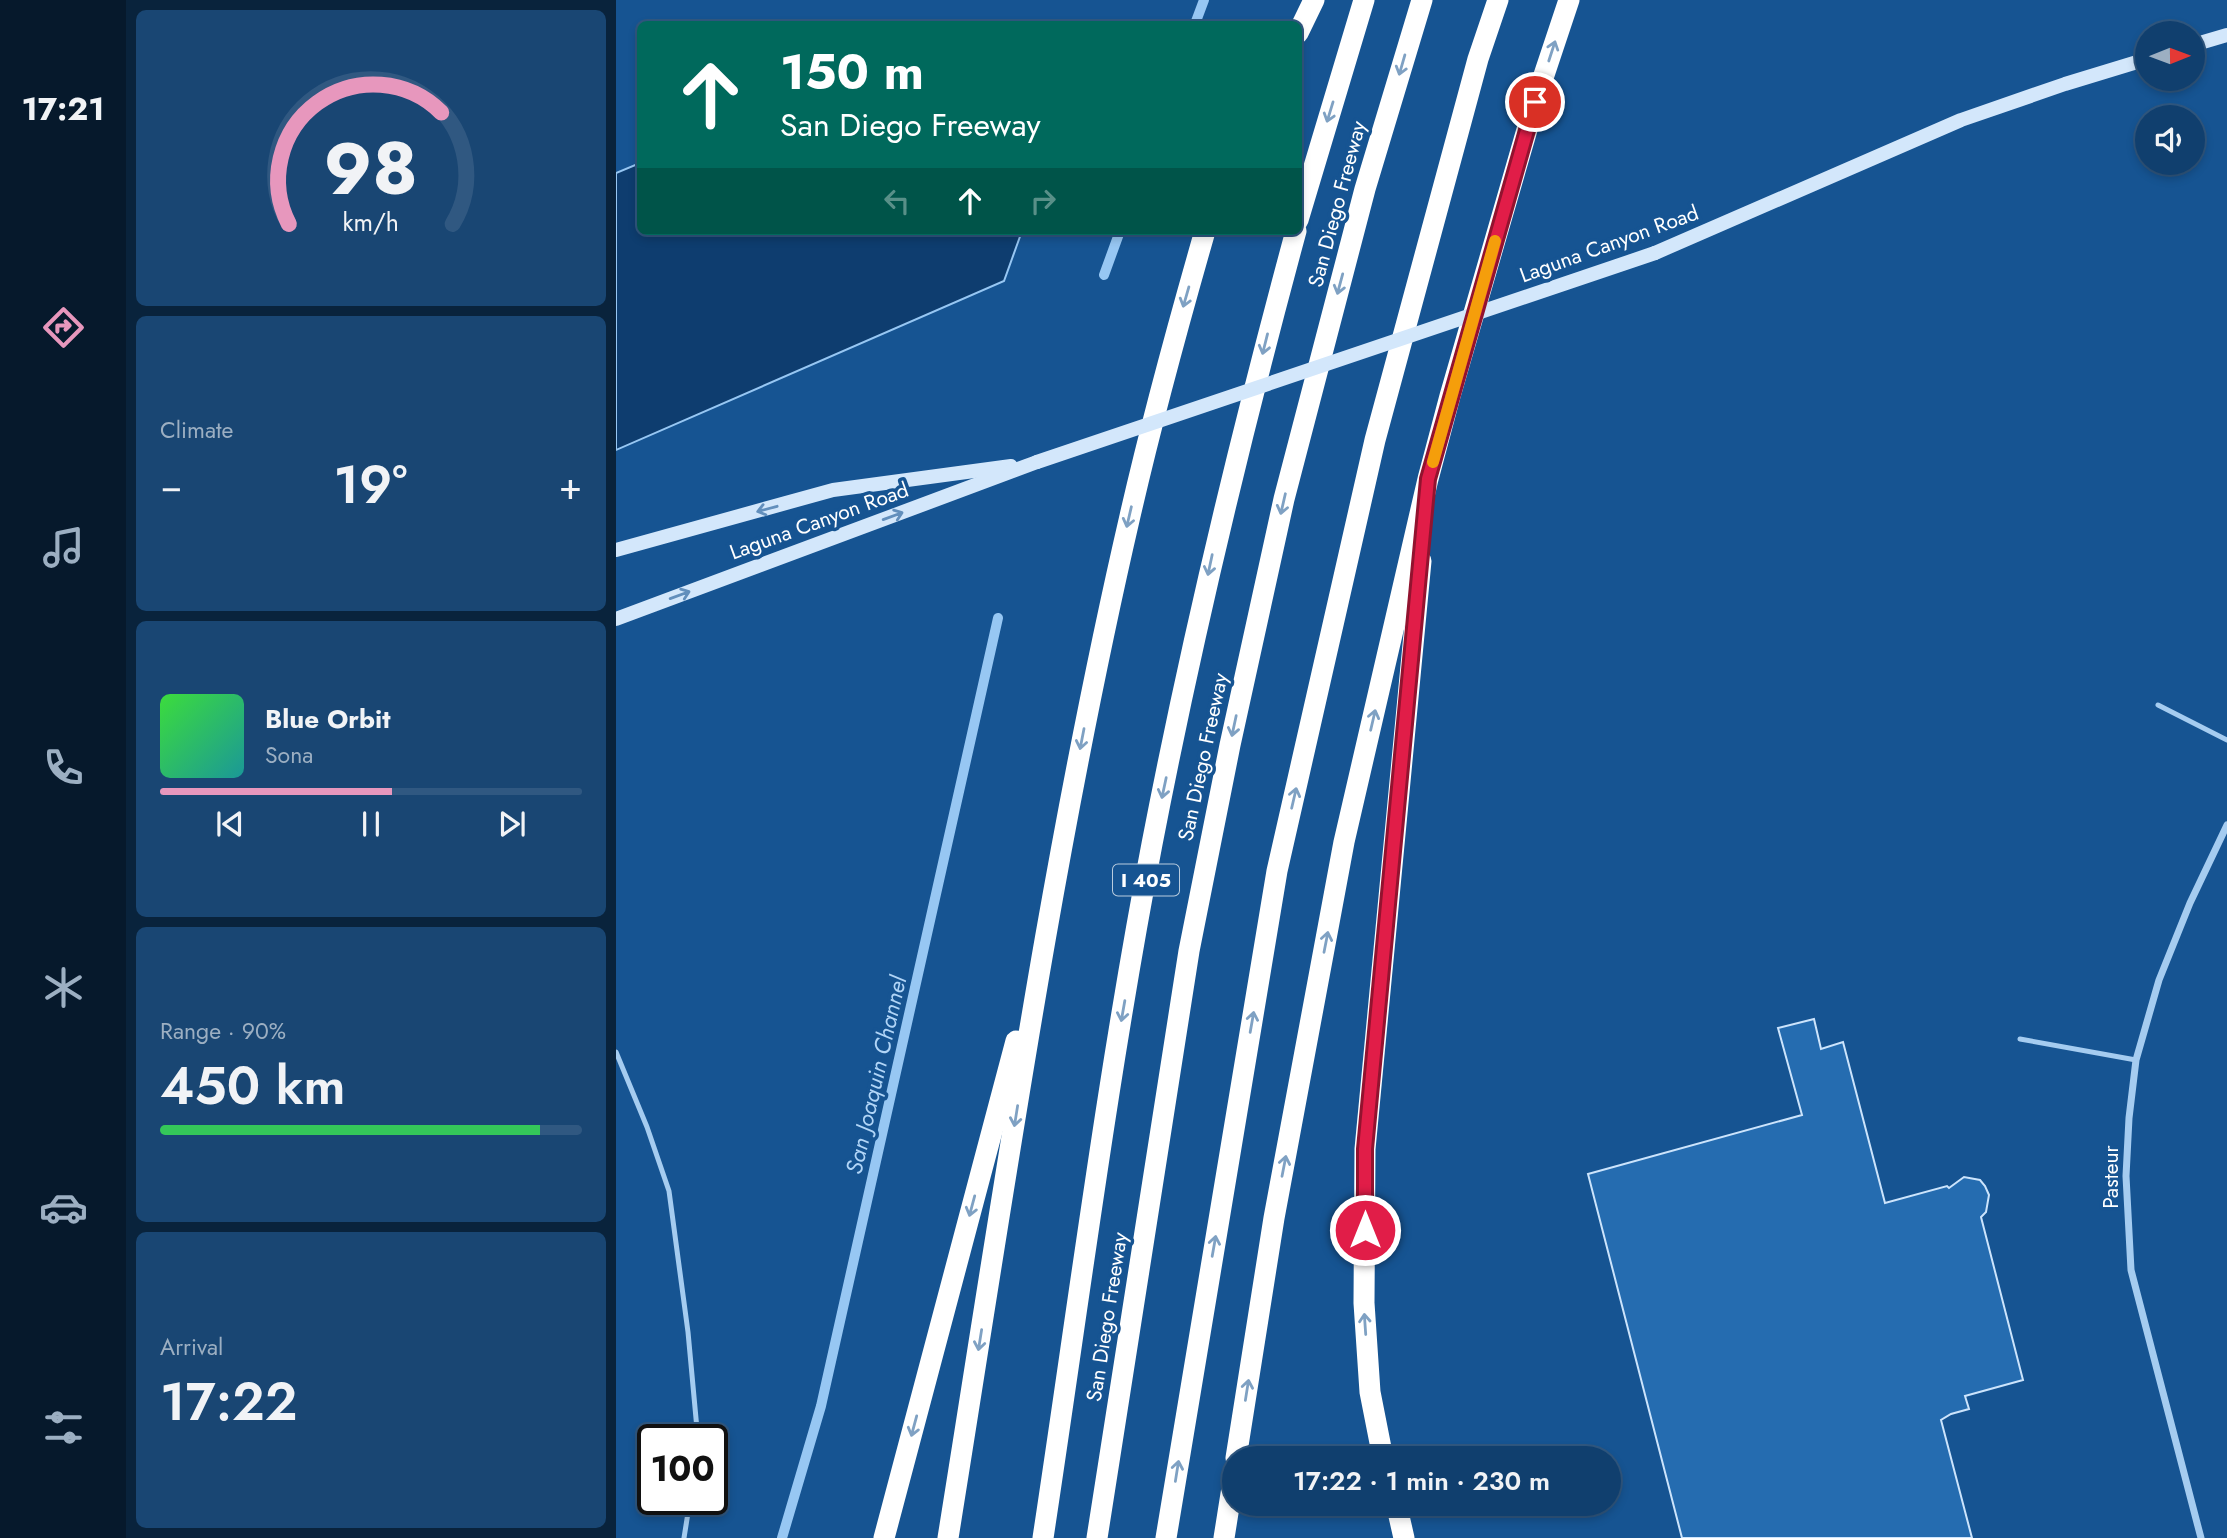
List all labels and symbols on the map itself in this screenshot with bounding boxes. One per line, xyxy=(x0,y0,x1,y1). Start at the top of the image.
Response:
north arrow xyxy=(2135,21,2205,91)
one-way arrow xyxy=(1547,40,1559,62)
one-way arrow xyxy=(1394,54,1407,76)
pin xyxy=(1505,72,1565,132)
one-way arrow xyxy=(1323,101,1336,123)
street label: San Diego Freeway xyxy=(1300,117,1374,290)
street label: Laguna Canyon Road xyxy=(1515,198,1703,290)
one-way arrow xyxy=(1333,272,1346,295)
one-way arrow xyxy=(1179,285,1192,307)
one-way arrow xyxy=(1258,332,1271,355)
street label: Laguna Canyon Road xyxy=(725,475,913,567)
one-way arrow xyxy=(1275,492,1289,515)
one-way arrow xyxy=(757,503,779,516)
one-way arrow xyxy=(1122,505,1136,528)
one-way arrow xyxy=(882,508,904,521)
one-way arrow xyxy=(1203,553,1217,576)
one-way arrow xyxy=(668,588,690,601)
street label: San Diego Freeway xyxy=(1171,669,1236,844)
one-way arrow xyxy=(1367,709,1380,732)
one-way arrow xyxy=(1226,714,1240,737)
one-way arrow xyxy=(1075,727,1088,750)
one-way arrow xyxy=(1156,776,1170,799)
one-way arrow xyxy=(1287,787,1301,810)
road number: I 405 xyxy=(1113,864,1179,895)
one-way arrow xyxy=(1320,931,1333,954)
water label: San Joaquin Channel xyxy=(837,972,916,1177)
one-way arrow xyxy=(1116,1000,1129,1022)
one-way arrow xyxy=(1246,1011,1259,1034)
one-way arrow xyxy=(1009,1104,1022,1127)
street label: Pasteur xyxy=(2096,1144,2126,1209)
one-way arrow xyxy=(1278,1155,1291,1178)
position arrow xyxy=(1328,1193,1402,1267)
one-way arrow xyxy=(965,1195,978,1217)
street label: San Diego Freeway xyxy=(1079,1229,1135,1404)
one-way arrow xyxy=(1208,1235,1221,1258)
one-way arrow xyxy=(1359,1313,1372,1336)
one-way arrow xyxy=(973,1328,986,1351)
one-way arrow xyxy=(1241,1379,1254,1402)
one-way arrow xyxy=(907,1414,920,1437)
speed limit sign: 100 xyxy=(637,1424,728,1515)
one-way arrow xyxy=(1171,1460,1184,1482)

